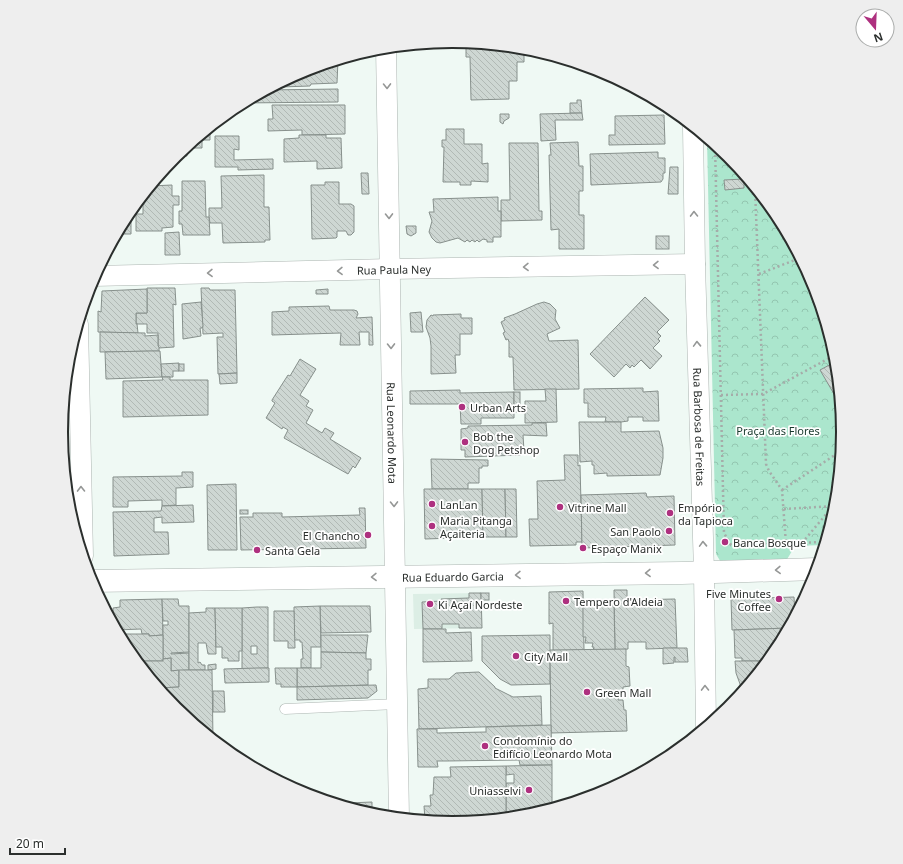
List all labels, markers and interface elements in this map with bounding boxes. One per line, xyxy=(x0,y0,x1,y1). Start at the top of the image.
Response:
north arrow xyxy=(855,8,895,48)
text: N xyxy=(872,29,885,46)
one-way arrow xyxy=(383,83,391,89)
one-way arrow xyxy=(690,211,698,217)
one-way arrow xyxy=(385,213,393,219)
street label: Rua Paula Ney xyxy=(357,261,432,277)
one-way arrow xyxy=(653,261,659,269)
one-way arrow xyxy=(523,263,529,271)
one-way arrow xyxy=(337,266,343,275)
one-way arrow xyxy=(207,269,213,278)
one-way arrow xyxy=(693,341,701,347)
one-way arrow xyxy=(387,343,395,349)
street label: Rua Barbosa de Freitas xyxy=(691,367,709,486)
street label: Rua Leonardo Mota xyxy=(384,382,401,484)
place label: Urban Arts xyxy=(470,400,526,415)
marker: Urban Arts xyxy=(457,402,467,412)
park label: Praça das Flores xyxy=(736,423,820,438)
place label: Bob the Dog Petshop xyxy=(473,429,540,457)
marker: Bob the Dog Petshop xyxy=(460,437,470,447)
one-way arrow xyxy=(77,486,85,492)
place label: LanLan xyxy=(440,497,477,512)
marker: LanLan xyxy=(427,499,437,509)
place label: Vitrine Mall xyxy=(568,500,626,515)
place label: Empório da Tapioca xyxy=(678,500,733,528)
one-way arrow xyxy=(390,501,398,507)
marker: Vitrine Mall xyxy=(555,502,565,512)
marker: Empório da Tapioca xyxy=(665,508,675,518)
place label: Maria Pitanga Açaiteria xyxy=(440,513,512,541)
marker: Maria Pitanga Açaiteria xyxy=(427,521,437,531)
place label: San Paolo xyxy=(610,524,661,539)
marker: San Paolo xyxy=(664,526,674,536)
place label: El Chancho xyxy=(303,528,360,543)
marker: El Chancho xyxy=(363,530,373,540)
place label: Banca Bosque xyxy=(733,535,806,550)
marker: Banca Bosque xyxy=(720,537,730,547)
place label: Espaço Manix xyxy=(591,541,662,556)
one-way arrow xyxy=(699,541,708,547)
place label: Santa Gela xyxy=(265,543,320,558)
marker: Espaço Manix xyxy=(578,543,588,553)
marker: Santa Gela xyxy=(252,545,262,555)
one-way arrow xyxy=(775,566,781,574)
street label: Rua Eduardo Garcia xyxy=(402,568,504,584)
one-way arrow xyxy=(645,569,651,577)
one-way arrow xyxy=(515,571,521,579)
one-way arrow xyxy=(371,573,377,582)
place label: Five Minutes Coffee xyxy=(706,586,771,614)
place label: Tempero d'Aldeia xyxy=(574,594,663,609)
marker: Five Minutes Coffee xyxy=(774,594,784,604)
marker: Tempero d'Aldeia xyxy=(561,596,571,606)
place label: Ki Açaí Nordeste xyxy=(438,597,522,612)
marker: Ki Açaí Nordeste xyxy=(425,599,435,609)
place label: City Mall xyxy=(524,649,568,664)
marker: City Mall xyxy=(511,651,521,661)
place label: Green Mall xyxy=(595,685,651,700)
one-way arrow xyxy=(701,685,710,691)
marker: Green Mall xyxy=(582,687,592,697)
place label: Condomínio do Edifício Leonardo Mota xyxy=(493,733,612,761)
marker: Condomínio do Edifício Leonardo Mota xyxy=(480,741,490,751)
place label: Uniasselvi xyxy=(469,783,521,798)
marker: Uniasselvi xyxy=(524,785,534,795)
scale bar xyxy=(10,830,65,856)
text: 20 m xyxy=(16,835,44,852)

